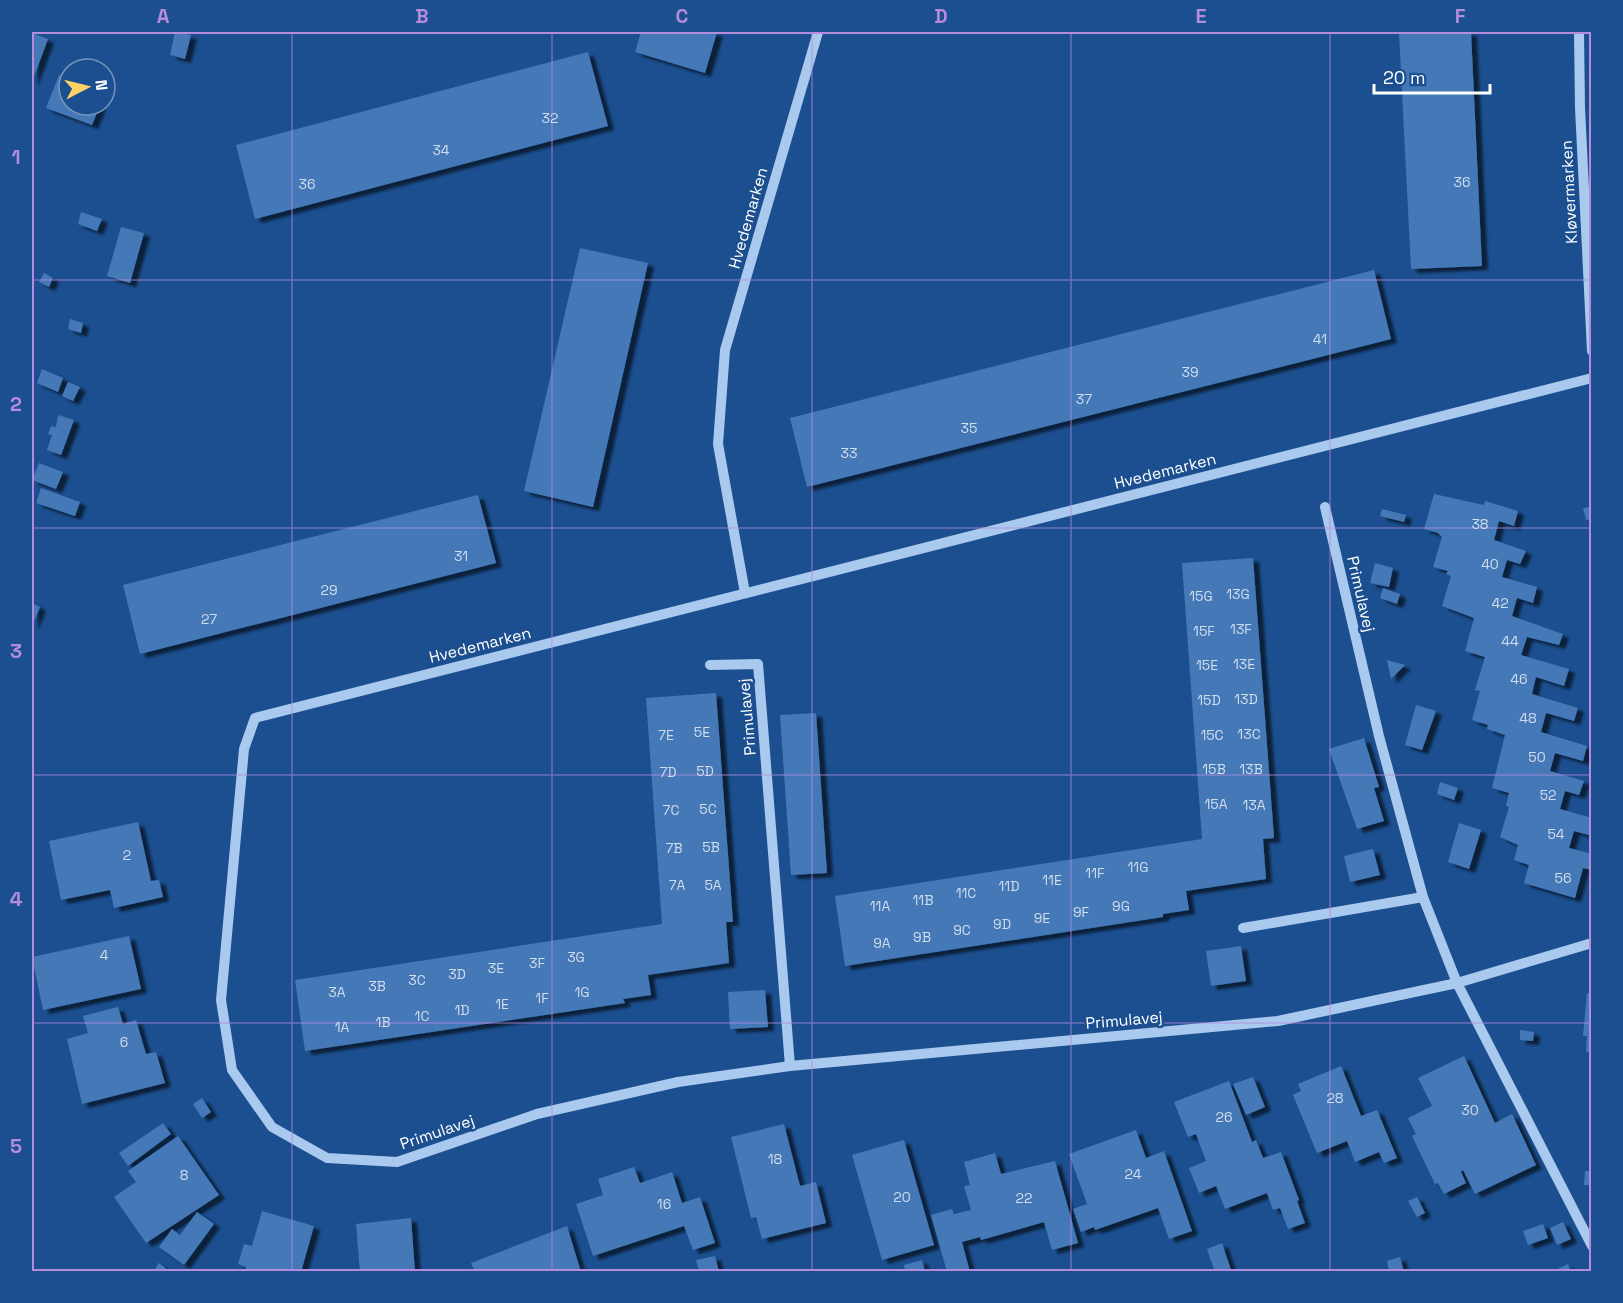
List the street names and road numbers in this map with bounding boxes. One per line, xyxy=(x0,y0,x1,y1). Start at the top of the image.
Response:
street label: Kløvermarken xyxy=(1556,140,1582,244)
street label: Hvedemarken xyxy=(724,165,772,271)
street label: Hvedemarken xyxy=(1112,448,1218,494)
street label: Primulavej xyxy=(1342,554,1380,634)
street label: Hvedemarken xyxy=(427,622,533,668)
street label: Primulavej xyxy=(733,678,761,756)
street label: Primulavej xyxy=(1085,1006,1163,1034)
street label: Primulavej xyxy=(397,1109,477,1155)

